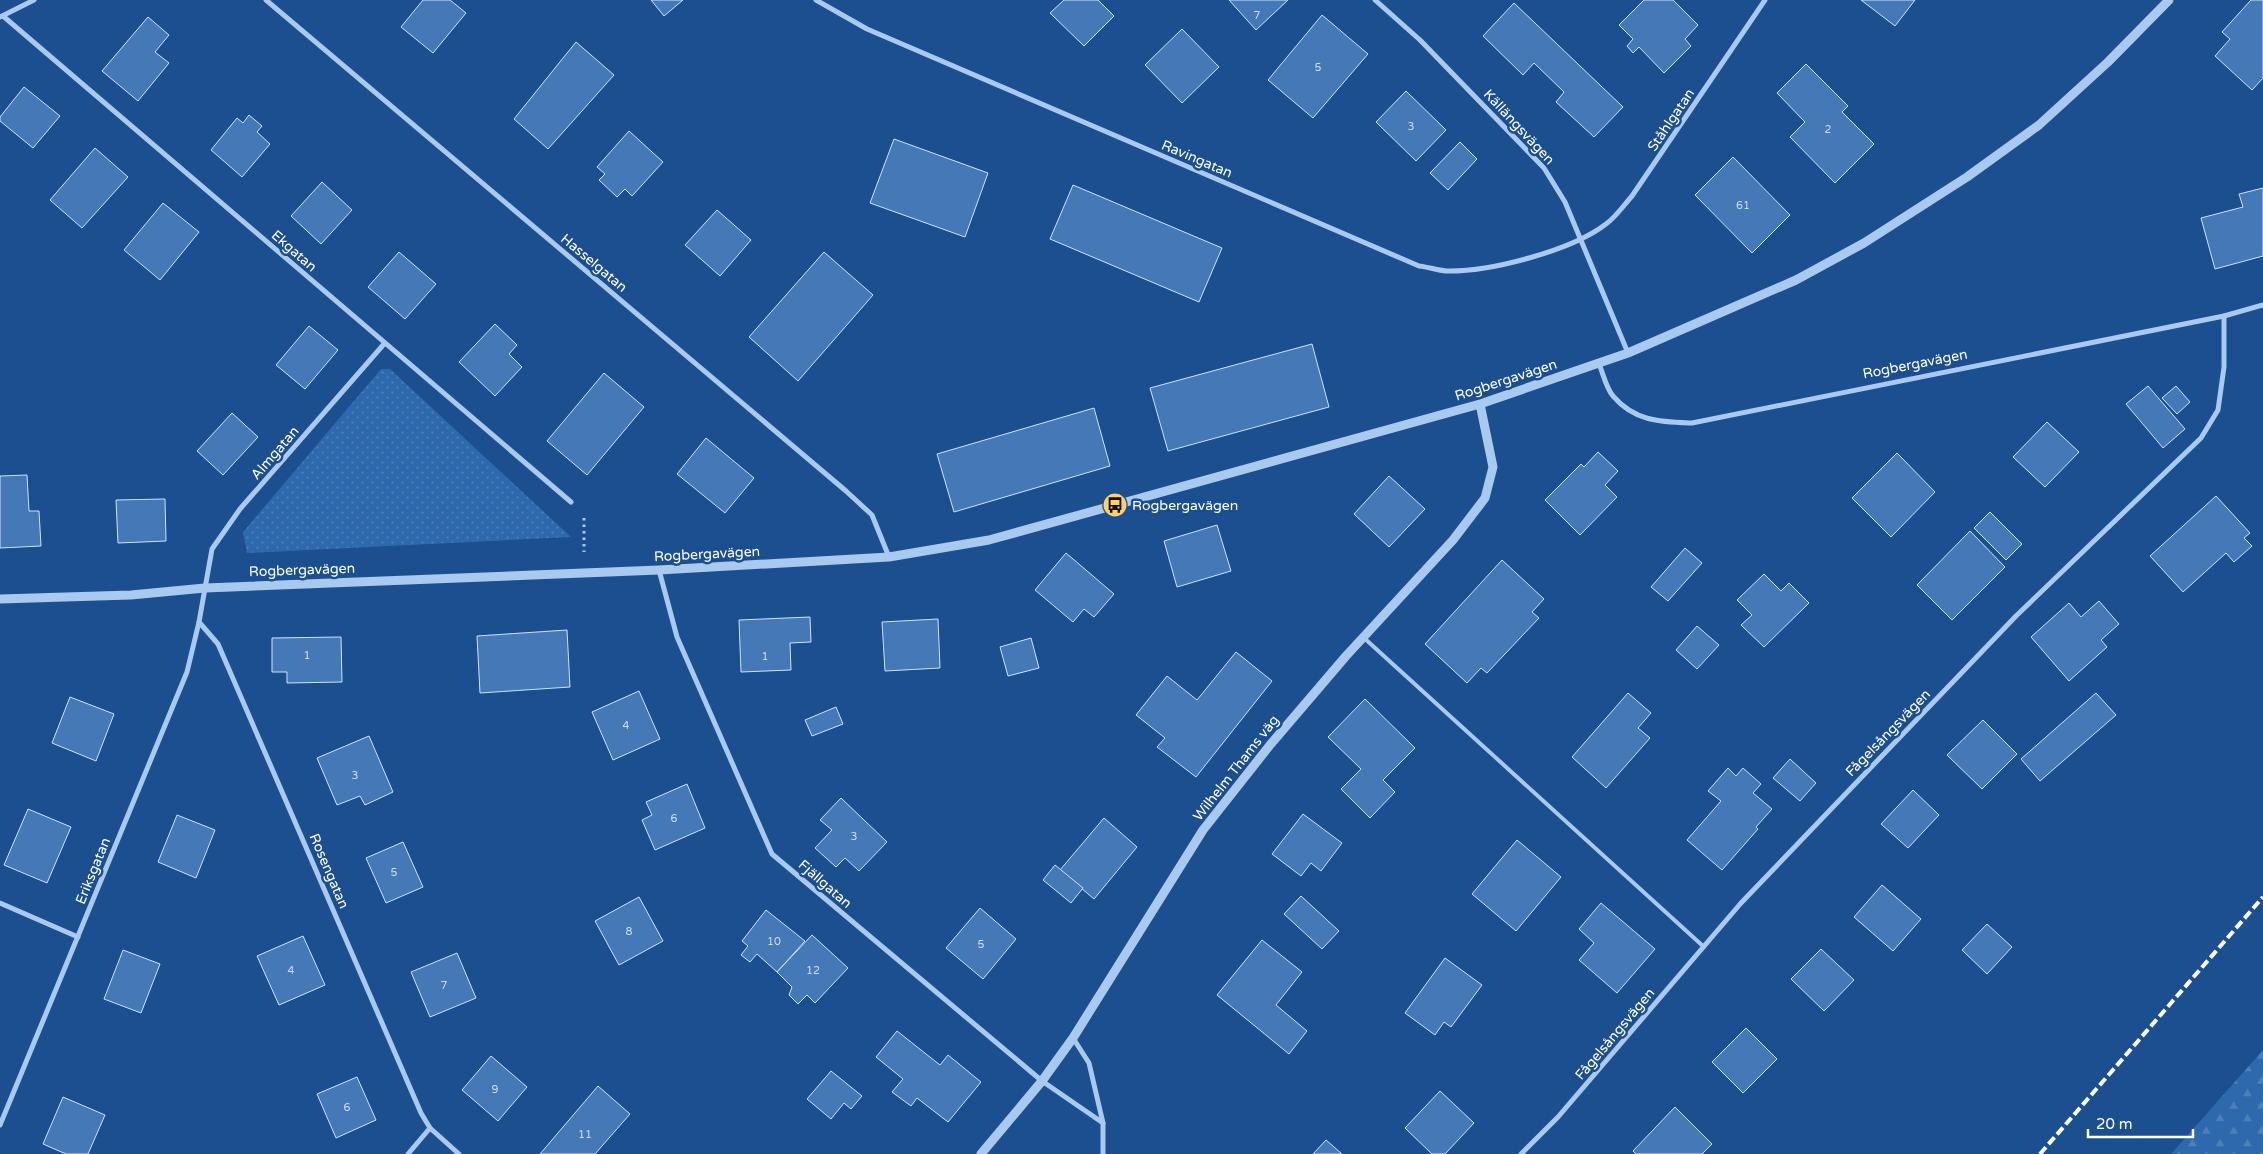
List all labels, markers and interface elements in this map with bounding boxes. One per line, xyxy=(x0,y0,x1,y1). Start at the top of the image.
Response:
house number: 7 xyxy=(1254,9,1261,22)
house number: 5 xyxy=(1315,61,1322,74)
street label: Ståhlgatan xyxy=(1644,85,1698,155)
street label: Källängsvägen xyxy=(1480,86,1558,168)
house number: 3 xyxy=(1408,120,1415,133)
house number: 2 xyxy=(1825,123,1832,136)
street label: Ravingatan xyxy=(1159,136,1235,182)
house number: 61 xyxy=(1736,199,1750,212)
street label: Ekgatan xyxy=(268,227,320,275)
street label: Hasselgatan xyxy=(557,230,631,296)
street label: Rogbergavägen xyxy=(1861,346,1969,382)
street label: Rogbergavägen xyxy=(1453,355,1559,405)
street label: Almgatan xyxy=(247,423,303,483)
bus stop icon: Rogbergavägen xyxy=(1102,492,1128,518)
place label: Rogbergavägen xyxy=(1132,497,1238,514)
street label: Rogbergavägen xyxy=(653,543,761,565)
street label: Rogbergavägen xyxy=(249,560,355,580)
house number: 1 xyxy=(304,649,310,662)
house number: 1 xyxy=(762,650,768,663)
street label: Fågelsångsvägen xyxy=(1842,686,1934,780)
street label: Wilhelm Thams väg xyxy=(1189,712,1283,824)
house number: 4 xyxy=(623,719,630,732)
house number: 3 xyxy=(352,769,359,782)
house number: 6 xyxy=(671,812,678,825)
house number: 3 xyxy=(851,830,858,843)
street label: Rosengatan xyxy=(306,831,352,911)
street label: Eriksgatan xyxy=(72,835,114,907)
street label: Fjällgatan xyxy=(795,856,855,912)
house number: 5 xyxy=(391,866,398,879)
house number: 8 xyxy=(626,925,633,938)
house number: 10 xyxy=(767,935,781,948)
house number: 5 xyxy=(978,938,985,951)
house number: 4 xyxy=(288,964,295,977)
house number: 12 xyxy=(806,964,820,977)
house number: 7 xyxy=(441,979,448,992)
street label: Fågelsångsvägen xyxy=(1572,985,1658,1083)
house number: 9 xyxy=(492,1083,499,1096)
house number: 6 xyxy=(344,1101,351,1114)
scale bar xyxy=(2088,1106,2193,1138)
text: 20 m xyxy=(2096,1115,2133,1133)
house number: 11 xyxy=(578,1128,592,1141)

